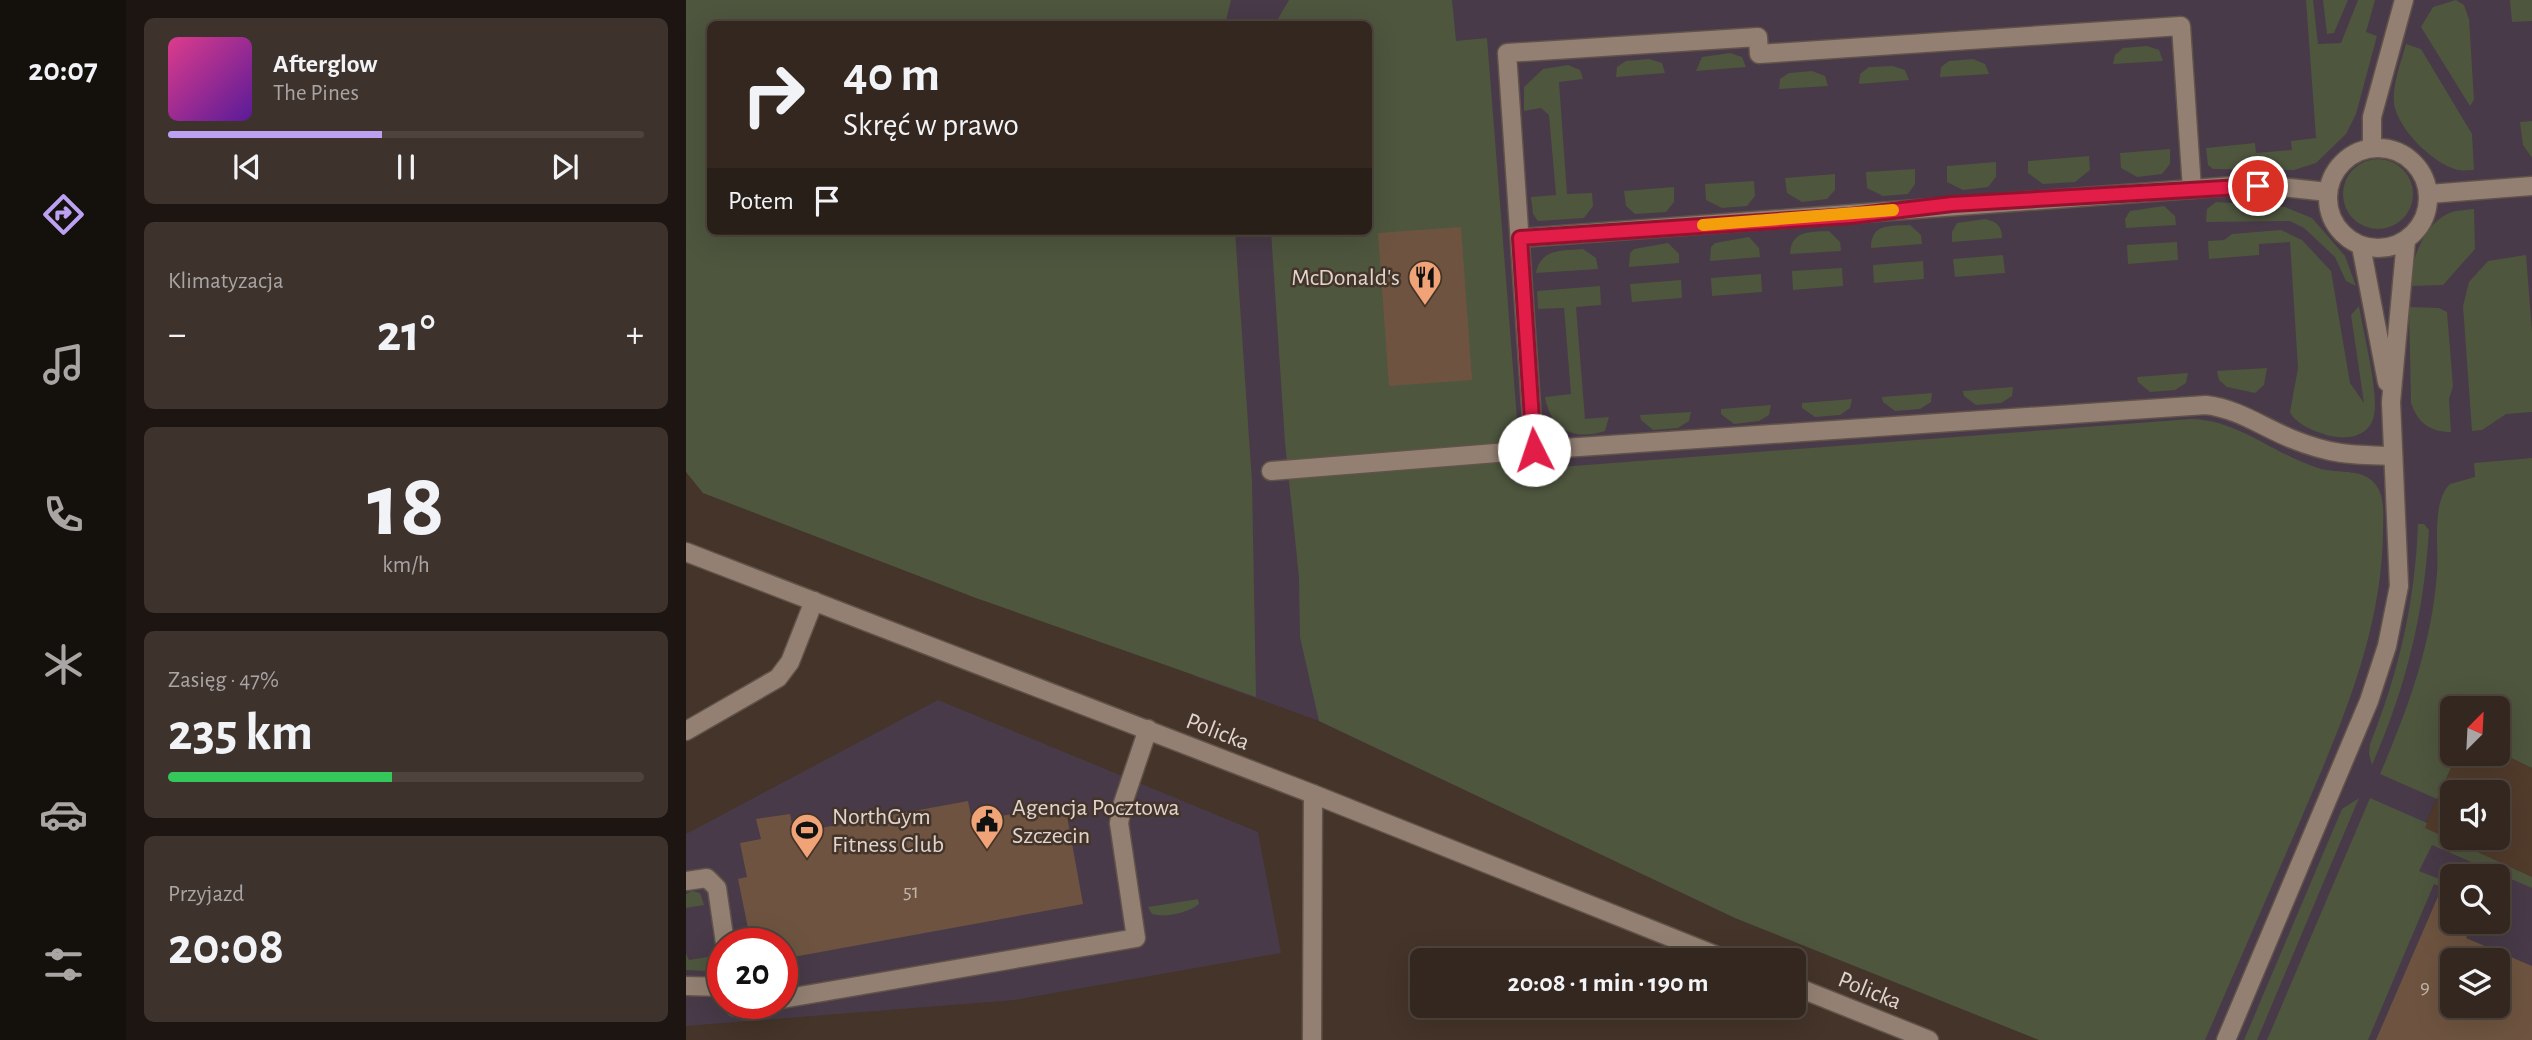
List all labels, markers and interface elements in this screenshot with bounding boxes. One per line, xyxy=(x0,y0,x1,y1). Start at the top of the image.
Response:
icon: right xyxy=(728,49,819,140)
text: Afterglow xyxy=(273,51,377,77)
text: 40 m xyxy=(843,51,940,100)
text: 20:07 xyxy=(28,54,98,86)
text: The Pines xyxy=(273,82,359,105)
text: Skręć w prawo xyxy=(843,109,1019,141)
icon: previous xyxy=(228,148,266,186)
icon: pause xyxy=(387,148,425,186)
icon: next xyxy=(546,148,584,186)
pin xyxy=(2228,156,2288,216)
icon: arrive xyxy=(2239,167,2277,205)
icon: arrive xyxy=(808,182,846,220)
text: Potem xyxy=(728,188,794,214)
icon: directions xyxy=(39,190,88,239)
restaurant icon: McDonald's xyxy=(1406,258,1444,307)
place label: McDonald's xyxy=(1291,266,1400,290)
text: Klimatyzacja xyxy=(168,270,284,293)
text: 21° xyxy=(377,308,435,360)
text: − xyxy=(168,316,186,354)
text: + xyxy=(626,316,644,354)
icon: music xyxy=(39,340,88,389)
position arrow xyxy=(1497,413,1571,487)
text: 18 xyxy=(367,461,445,552)
icon: phone xyxy=(39,490,88,539)
text: km/h xyxy=(382,554,430,577)
icon: climate xyxy=(39,640,88,689)
text: Zasięg · 47% xyxy=(168,669,279,692)
north arrow xyxy=(2440,696,2510,766)
map controls xyxy=(2440,696,2510,1018)
text: 235 km xyxy=(168,707,313,759)
street label: Policka xyxy=(1183,709,1253,755)
button: sound xyxy=(2440,780,2510,850)
icon: car xyxy=(39,790,88,839)
place label: Agencja Pocztowa Szczecin xyxy=(1012,796,1180,848)
public building icon: Agencja Pocztowa Szczecin xyxy=(968,802,1006,851)
place label: NorthGym Fitness Club xyxy=(832,805,944,857)
sports icon: NorthGym Fitness Club xyxy=(788,811,826,860)
button: search xyxy=(2440,864,2510,934)
house number: 51 xyxy=(903,881,919,902)
text: Przyjazd xyxy=(168,883,244,906)
text: 20:08 xyxy=(168,921,284,973)
speed limit sign: 20 xyxy=(707,928,798,1019)
icon: filters xyxy=(39,940,88,989)
button: layers xyxy=(2440,948,2510,1018)
street label: Policka xyxy=(1835,967,1905,1014)
text: 20:08 · 1 min · 190 m xyxy=(1508,970,1708,996)
house number: 9 xyxy=(2420,976,2430,997)

